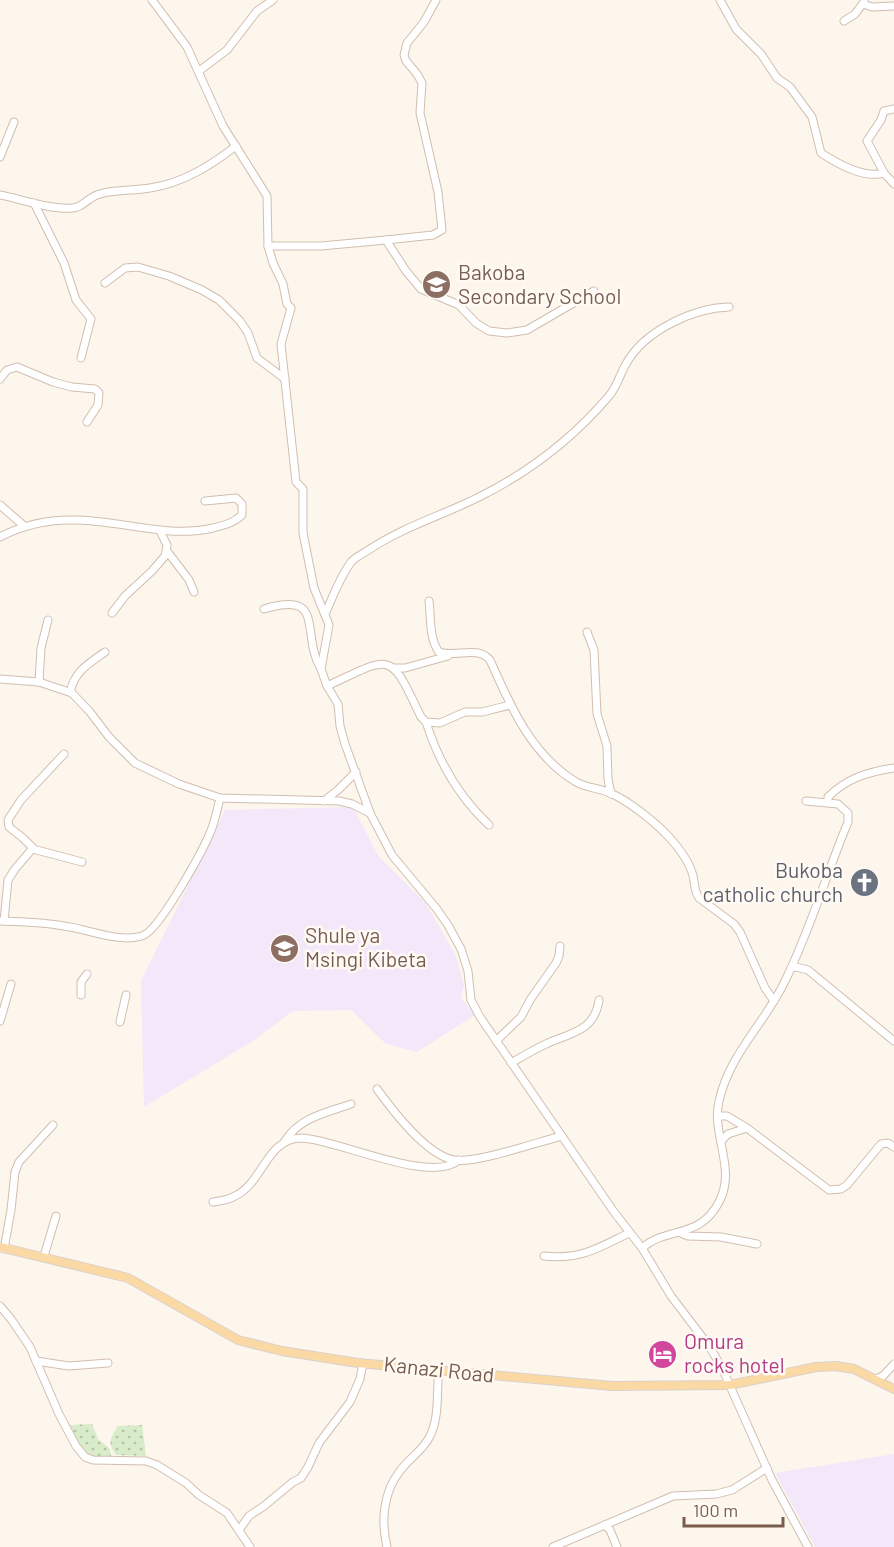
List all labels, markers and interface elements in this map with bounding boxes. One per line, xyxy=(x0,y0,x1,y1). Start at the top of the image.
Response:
place label: Bakoba Secondary School xyxy=(458,259,621,308)
school or university icon: Bakoba Secondary School xyxy=(421,269,453,301)
place label: Bukoba catholic church xyxy=(703,857,843,906)
church icon: Bukoba catholic church xyxy=(848,867,880,899)
place label: Shule ya Msingi Kibeta xyxy=(305,922,427,971)
school or university icon: Shule ya Msingi Kibeta xyxy=(268,932,300,964)
place label: Omura rocks hotel xyxy=(684,1328,785,1377)
hotel icon: Omura rocks hotel xyxy=(647,1338,679,1370)
street label: Kanazi Road xyxy=(383,1350,496,1387)
scale bar xyxy=(684,1490,783,1528)
text: 100 m xyxy=(693,1499,738,1521)

